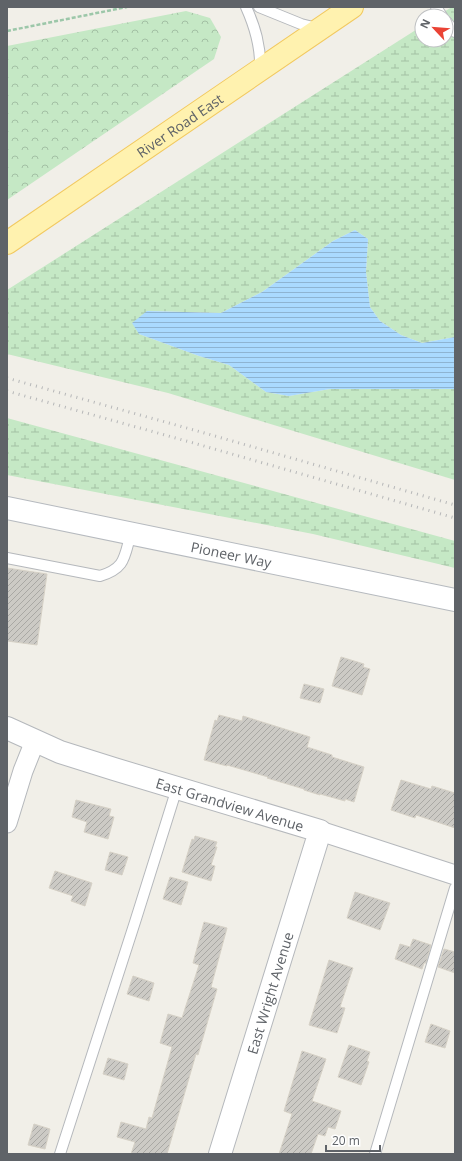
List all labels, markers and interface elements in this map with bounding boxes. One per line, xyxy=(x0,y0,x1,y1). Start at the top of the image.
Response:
north arrow xyxy=(414,8,454,48)
text: N xyxy=(416,16,433,31)
street label: River Road East xyxy=(133,89,226,161)
street label: Pioneer Way xyxy=(189,537,274,572)
street label: East Grandview Avenue xyxy=(154,773,306,835)
street label: East Wright Avenue xyxy=(242,930,298,1056)
scale bar xyxy=(326,1127,380,1153)
text: 20 m xyxy=(332,1132,360,1149)

